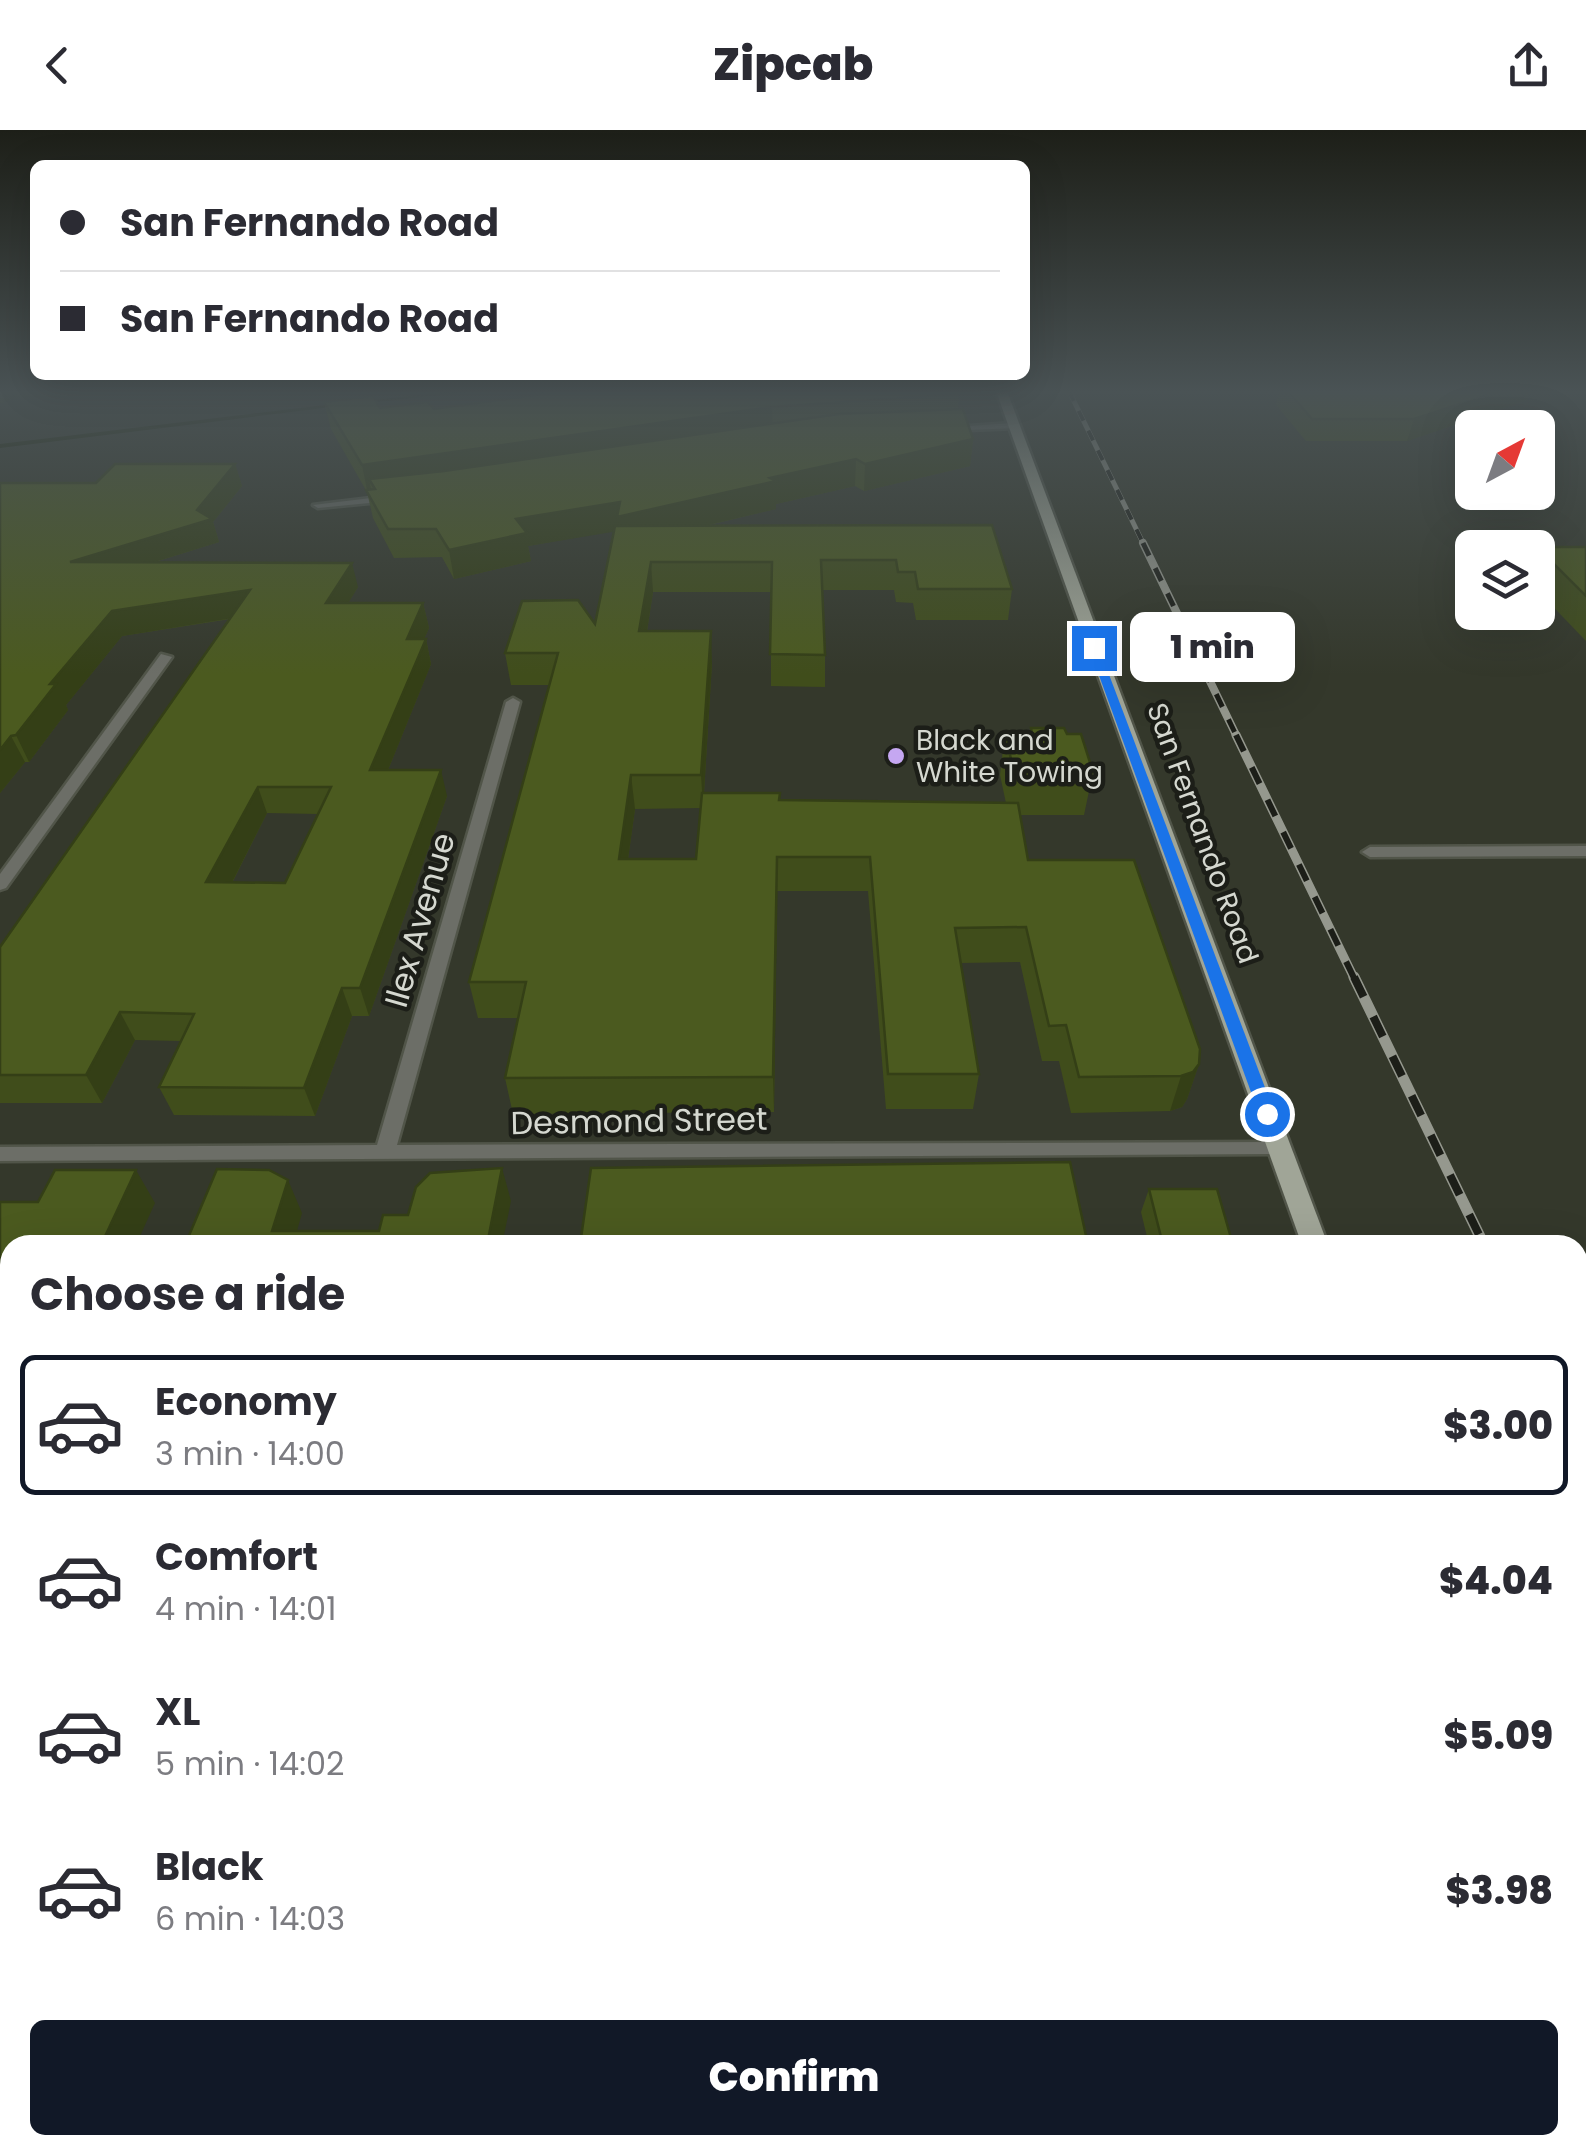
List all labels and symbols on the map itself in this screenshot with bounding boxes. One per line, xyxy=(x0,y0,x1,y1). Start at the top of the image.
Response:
north arrow xyxy=(1455,410,1555,510)
callout: 1 min xyxy=(1129,613,1294,683)
route end xyxy=(1072,626,1117,671)
street label: San Fernando Road xyxy=(1137,697,1268,969)
place label: Black and White Towing xyxy=(916,721,1103,792)
marker: Black and White Towing xyxy=(885,745,907,767)
street label: Ilex Avenue xyxy=(373,827,466,1012)
route start xyxy=(1245,1092,1290,1137)
street label: Desmond Street xyxy=(510,1096,768,1145)

